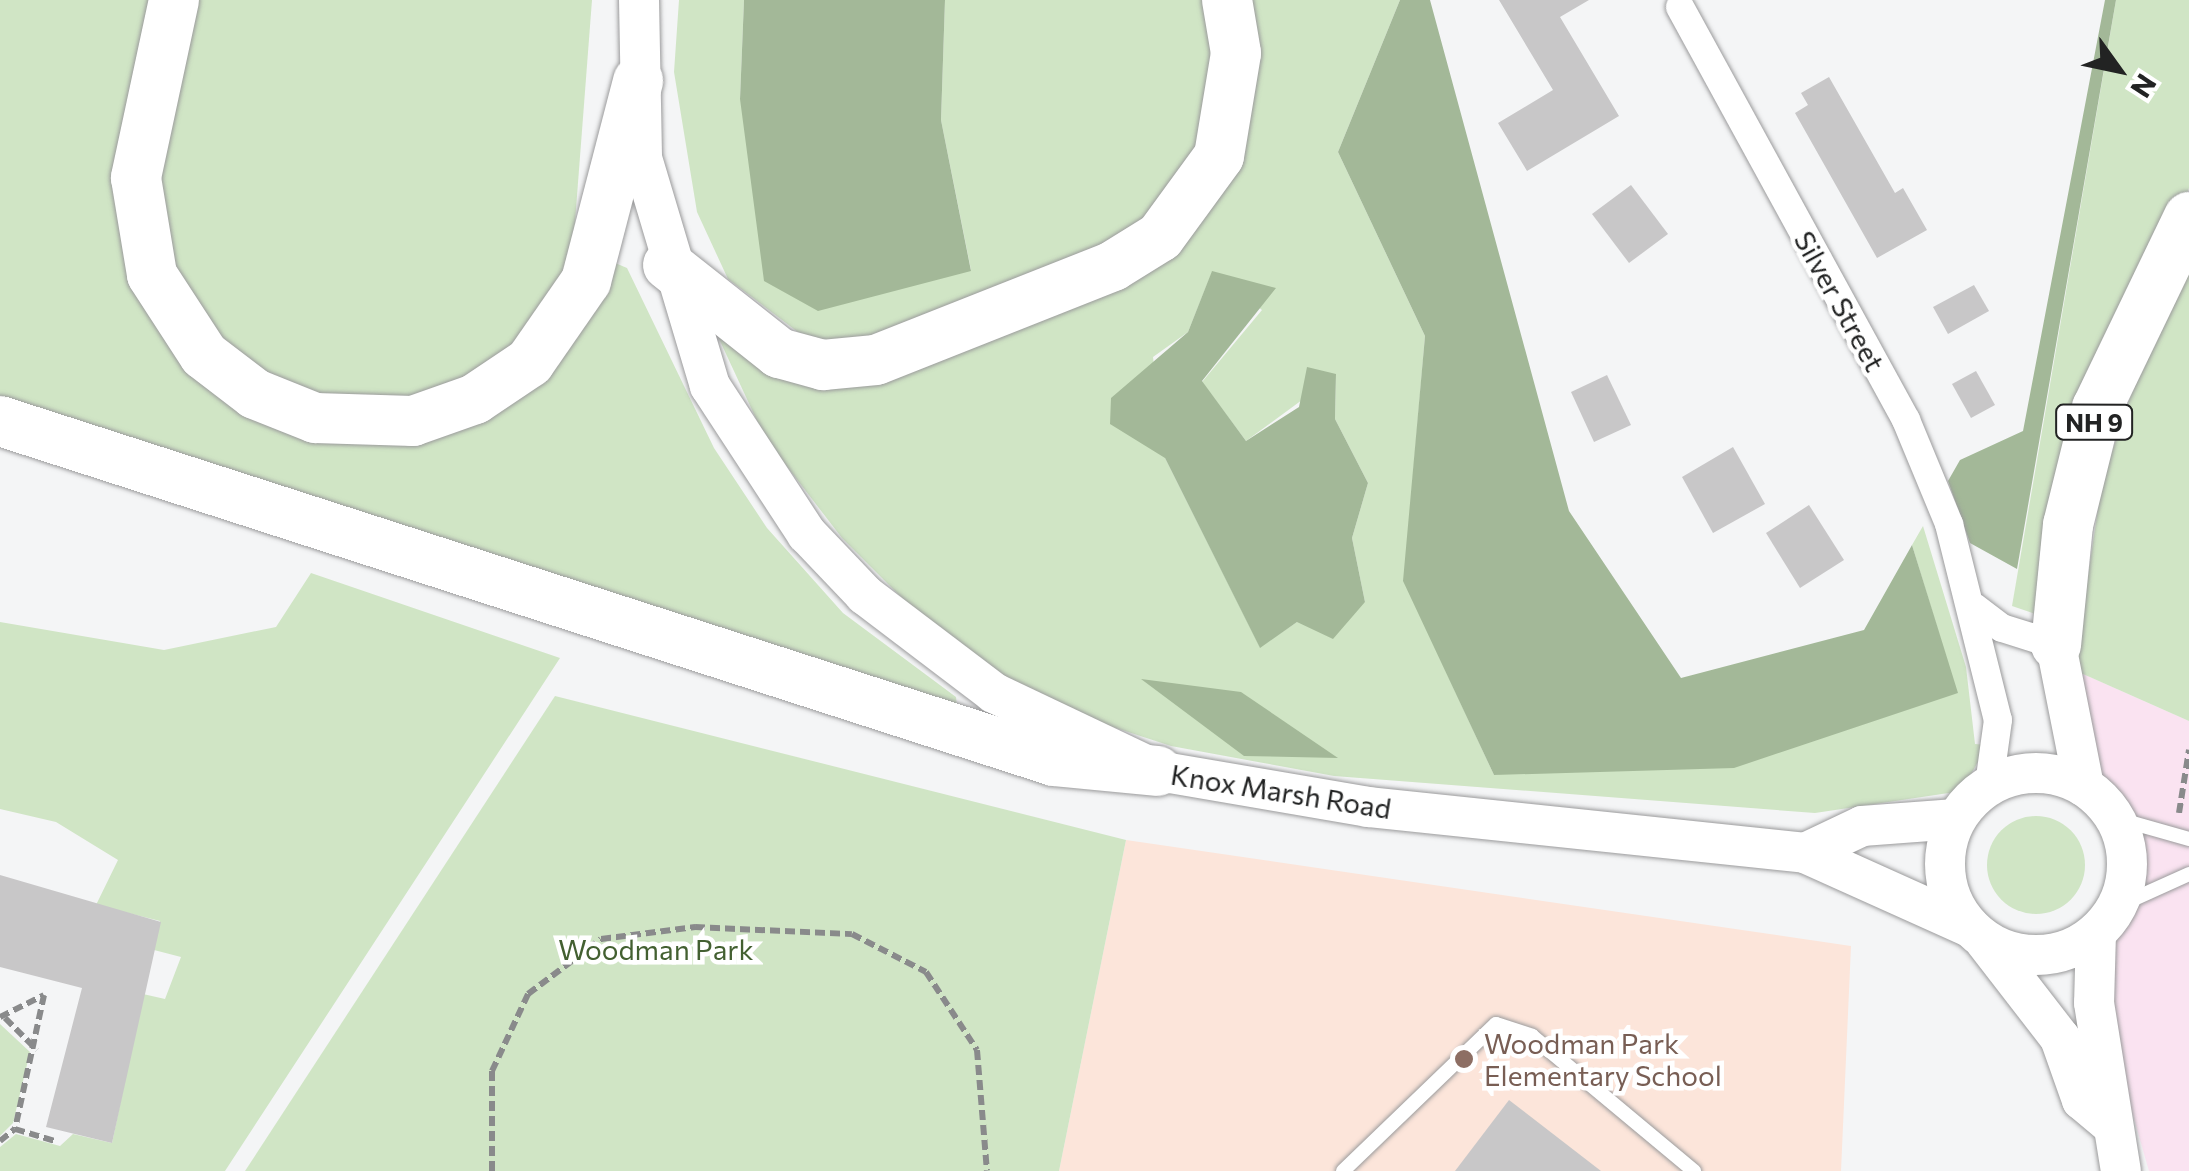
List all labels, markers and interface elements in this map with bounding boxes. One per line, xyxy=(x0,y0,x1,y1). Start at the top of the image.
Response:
north arrow xyxy=(2069,20,2169,120)
text: N xyxy=(2124,68,2164,104)
street label: Silver Street xyxy=(1788,225,1892,377)
road number: NH 9 xyxy=(2054,402,2134,442)
street label: Knox Marsh Road xyxy=(1168,757,1394,825)
park label: Woodman Park xyxy=(558,932,754,966)
place label: Woodman Park Elementary School xyxy=(1484,1026,1722,1092)
marker: Woodman Park Elementary School xyxy=(1453,1048,1475,1070)

